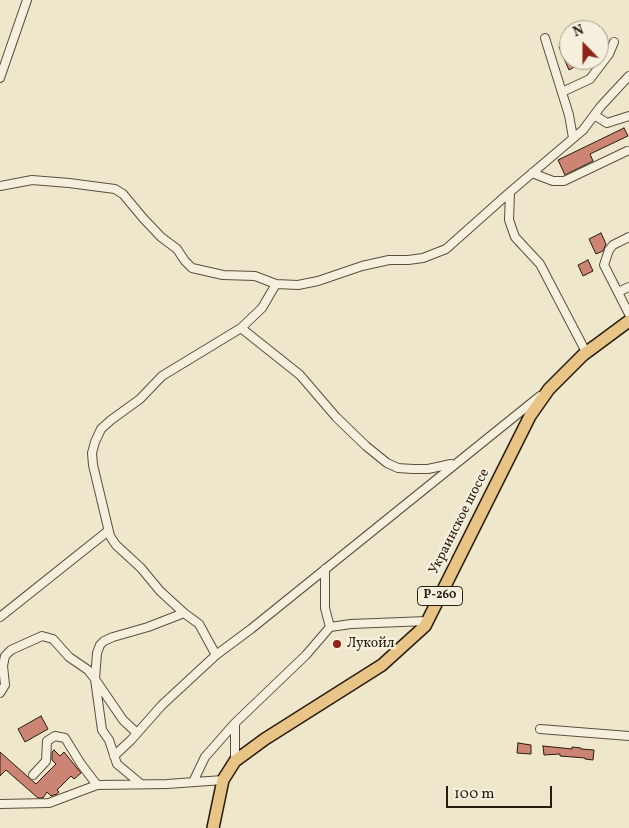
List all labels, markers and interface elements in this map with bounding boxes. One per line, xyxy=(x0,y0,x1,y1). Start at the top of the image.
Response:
north arrow xyxy=(559,20,609,70)
text: N xyxy=(570,21,587,42)
street label: Украинское шоссе xyxy=(426,466,494,578)
road number: Р-260 xyxy=(418,586,462,606)
place label: Лукойл xyxy=(347,636,394,652)
marker: Лукойл xyxy=(331,638,343,650)
scale bar xyxy=(449,776,555,808)
text: 100 m xyxy=(454,784,494,805)

